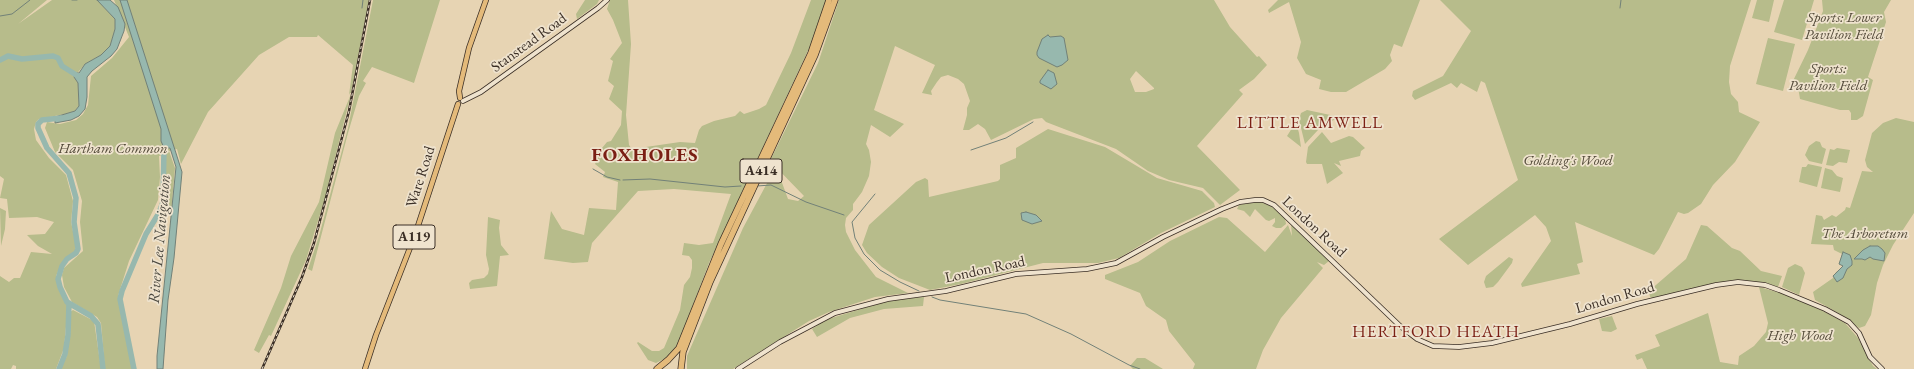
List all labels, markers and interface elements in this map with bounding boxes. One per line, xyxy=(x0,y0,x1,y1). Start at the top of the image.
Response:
park label: Sports: Lower Pavilion Field xyxy=(1805,9,1883,44)
street label: Stanstead Road xyxy=(488,10,570,76)
park label: Sports: Pavilion Field xyxy=(1789,60,1867,95)
district label: LITTLE AMWELL xyxy=(1237,113,1383,133)
park label: Hartham Common xyxy=(58,140,168,158)
street label: Ware Road xyxy=(403,144,439,210)
district label: FOXHOLES xyxy=(591,145,699,167)
park label: Golding's Wood xyxy=(1523,152,1613,170)
road number: A414 xyxy=(740,159,782,183)
water label: River Lee Navigation xyxy=(145,174,175,304)
street label: London Road xyxy=(1278,193,1350,261)
road number: A119 xyxy=(393,225,435,249)
park label: The Arboretum xyxy=(1822,225,1908,243)
street label: London Road xyxy=(943,253,1027,287)
street label: London Road xyxy=(1573,278,1657,318)
district label: HERTFORD HEATH xyxy=(1352,322,1520,342)
park label: High Wood xyxy=(1767,327,1833,345)

